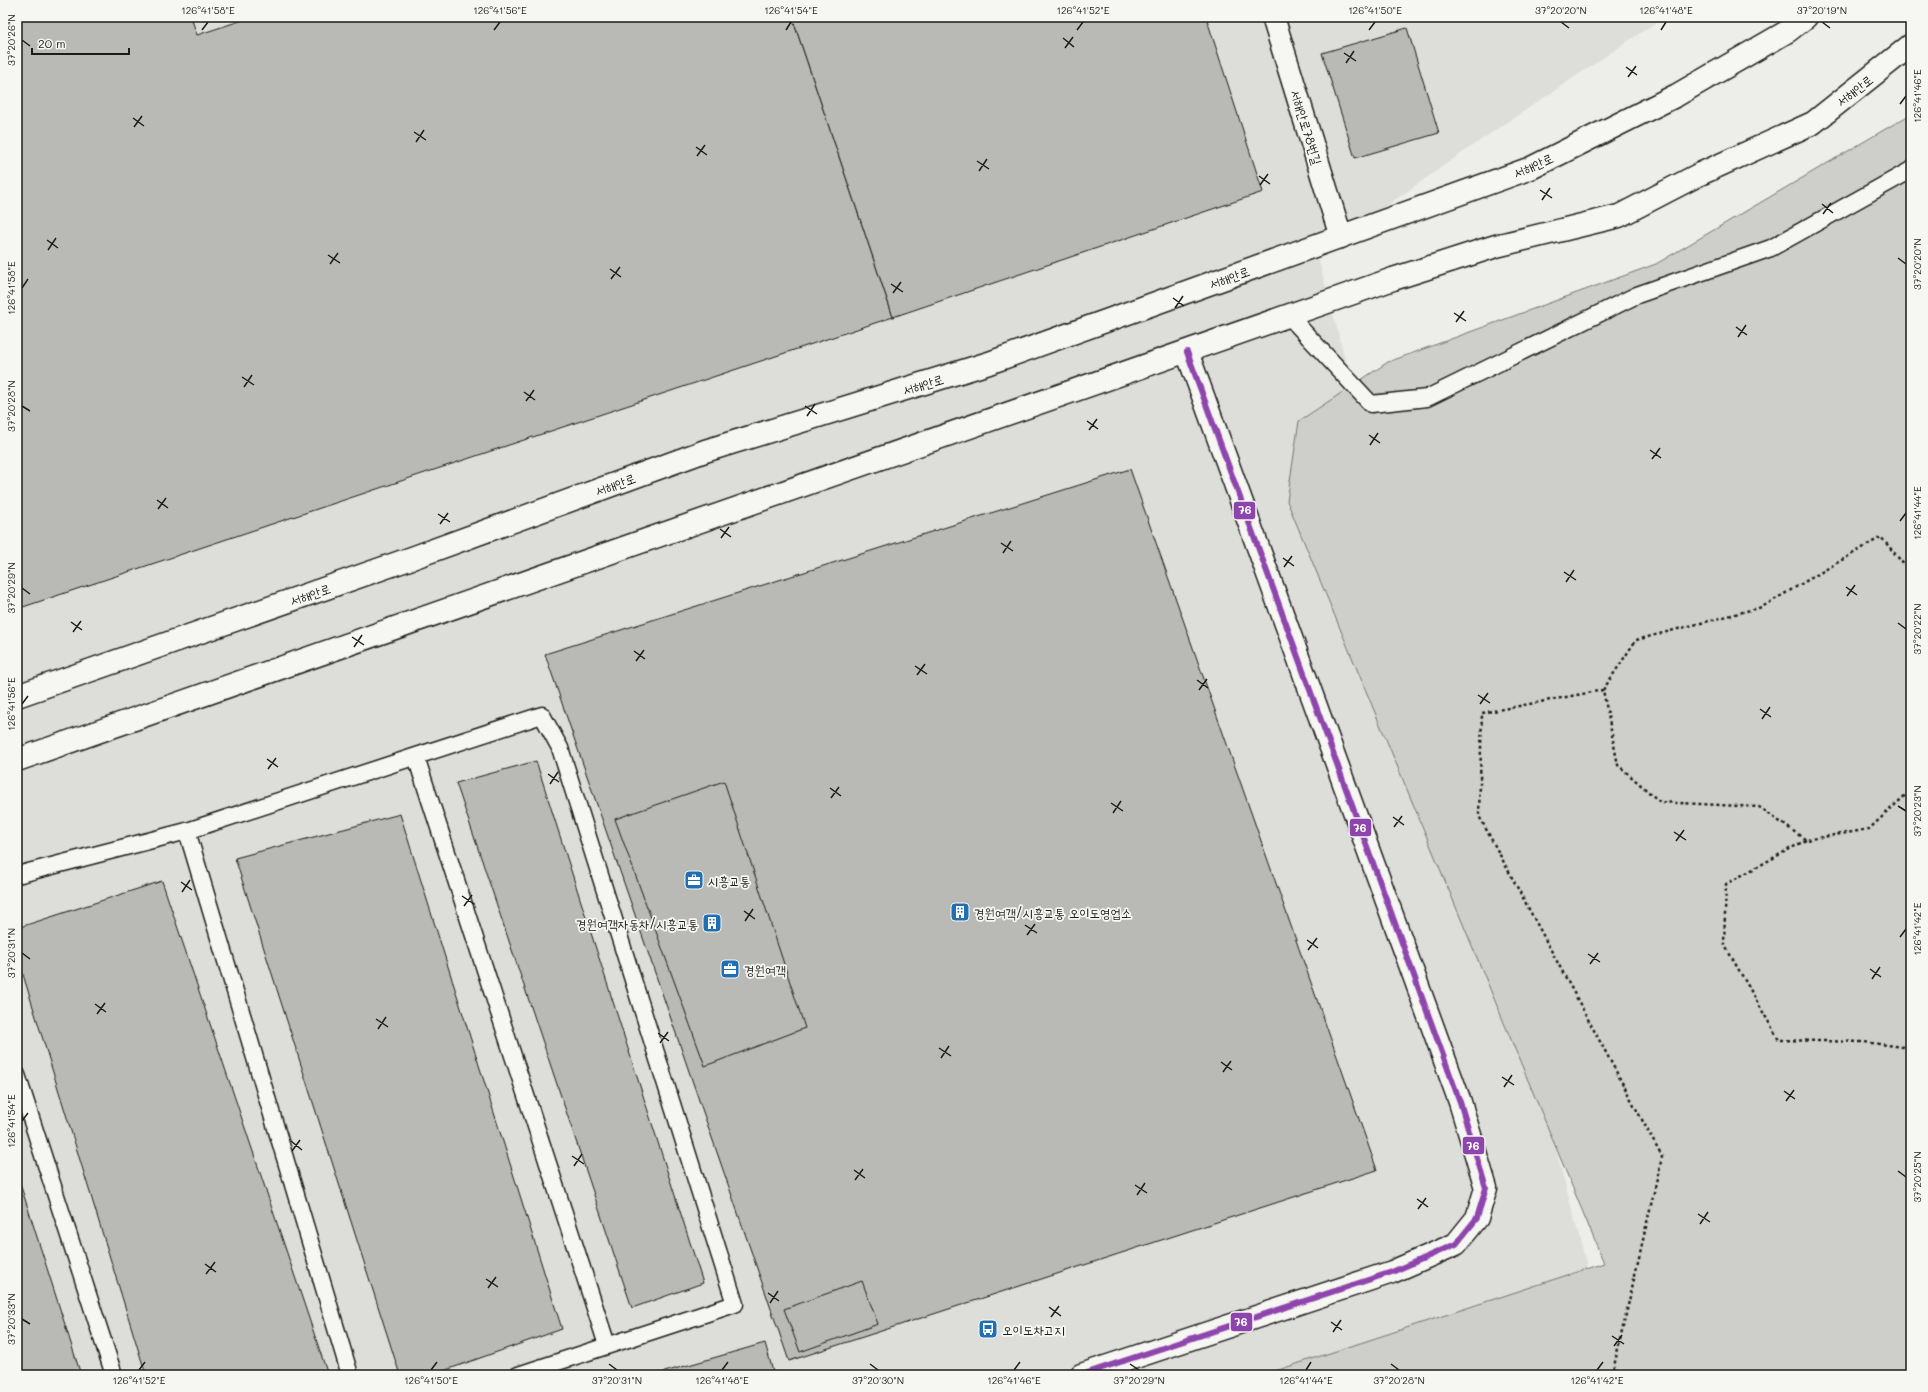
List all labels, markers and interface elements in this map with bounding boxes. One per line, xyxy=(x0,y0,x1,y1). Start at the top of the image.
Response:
text: 126°41'58"E xyxy=(181,3,235,17)
text: 126°41'56"E xyxy=(473,3,527,17)
text: 126°41'54"E xyxy=(764,3,818,17)
text: 126°41'52"E xyxy=(1056,3,1110,17)
text: 126°41'50"E xyxy=(1348,3,1402,17)
text: 37°20'20"N xyxy=(1535,3,1587,17)
text: 126°41'48"E xyxy=(1639,3,1693,17)
text: 37°20'19"N xyxy=(1797,3,1847,17)
text: 37°20'26"N xyxy=(4,14,18,66)
scale bar xyxy=(32,30,129,56)
text: 20 m xyxy=(38,35,66,51)
text: 126°41'46"E xyxy=(1910,69,1924,123)
street label: 서해안로 xyxy=(1832,70,1876,110)
street label: 서해안로78번길 xyxy=(1287,87,1327,167)
street label: 서해안로 xyxy=(1510,149,1556,181)
text: 37°20'20"N xyxy=(1910,238,1924,290)
text: 126°41'58"E xyxy=(4,261,18,315)
street label: 서해안로 xyxy=(1206,262,1252,292)
street label: 서해안로 xyxy=(901,370,945,398)
text: 37°20'28"N xyxy=(4,380,18,432)
street label: 서해안로 xyxy=(592,469,638,499)
text: 126°41'44"E xyxy=(1910,486,1924,540)
line badge: 76 xyxy=(1233,501,1256,520)
text: 76 xyxy=(1239,502,1252,517)
text: 37°20'29"N xyxy=(4,562,18,614)
street label: 서해안로 xyxy=(287,579,333,609)
text: 37°20'22"N xyxy=(1910,603,1924,655)
text: 126°41'56"E xyxy=(4,677,18,731)
text: 37°20'23"N xyxy=(1910,785,1924,837)
line badge: 76 xyxy=(1349,818,1372,837)
text: 76 xyxy=(1354,820,1367,835)
office icon: 시흥교통 xyxy=(683,869,705,891)
place label: 시흥교통 xyxy=(708,872,750,889)
building icon: 경원여객/시흥교통 오이도영업소 xyxy=(949,901,971,923)
text: 126°41'42"E xyxy=(1910,902,1924,956)
place label: 경원여객/시흥교통 오이도영업소 xyxy=(974,904,1131,921)
building icon: 경원여객자동차/시흥교통 xyxy=(701,912,723,934)
place label: 경원여객자동차/시흥교통 xyxy=(576,915,698,932)
text: 37°20'31"N xyxy=(4,928,18,978)
office icon: 경원여객 xyxy=(719,958,741,980)
place label: 경원여객 xyxy=(744,961,786,978)
text: 126°41'54"E xyxy=(4,1094,18,1148)
line badge: 76 xyxy=(1462,1136,1485,1155)
text: 76 xyxy=(1467,1138,1480,1153)
text: 37°20'25"N xyxy=(1910,1151,1924,1203)
text: 37°20'33"N xyxy=(4,1293,18,1345)
line badge: 76 xyxy=(1230,1312,1253,1332)
text: 76 xyxy=(1235,1314,1248,1329)
bus stop icon: 오이도차고지 xyxy=(977,1318,999,1340)
place label: 오이도차고지 xyxy=(1002,1321,1065,1338)
text: 126°41'52"E xyxy=(112,1373,166,1387)
text: 126°41'50"E xyxy=(404,1373,458,1387)
text: 37°20'31"N xyxy=(592,1373,642,1387)
text: 126°41'48"E xyxy=(695,1373,749,1387)
text: 37°20'30"N xyxy=(852,1373,904,1387)
text: 126°41'46"E xyxy=(987,1373,1041,1387)
text: 37°20'29"N xyxy=(1113,1373,1165,1387)
text: 126°41'44"E xyxy=(1279,1373,1333,1387)
text: 37°20'28"N xyxy=(1373,1373,1425,1387)
text: 126°41'42"E xyxy=(1570,1373,1624,1387)

